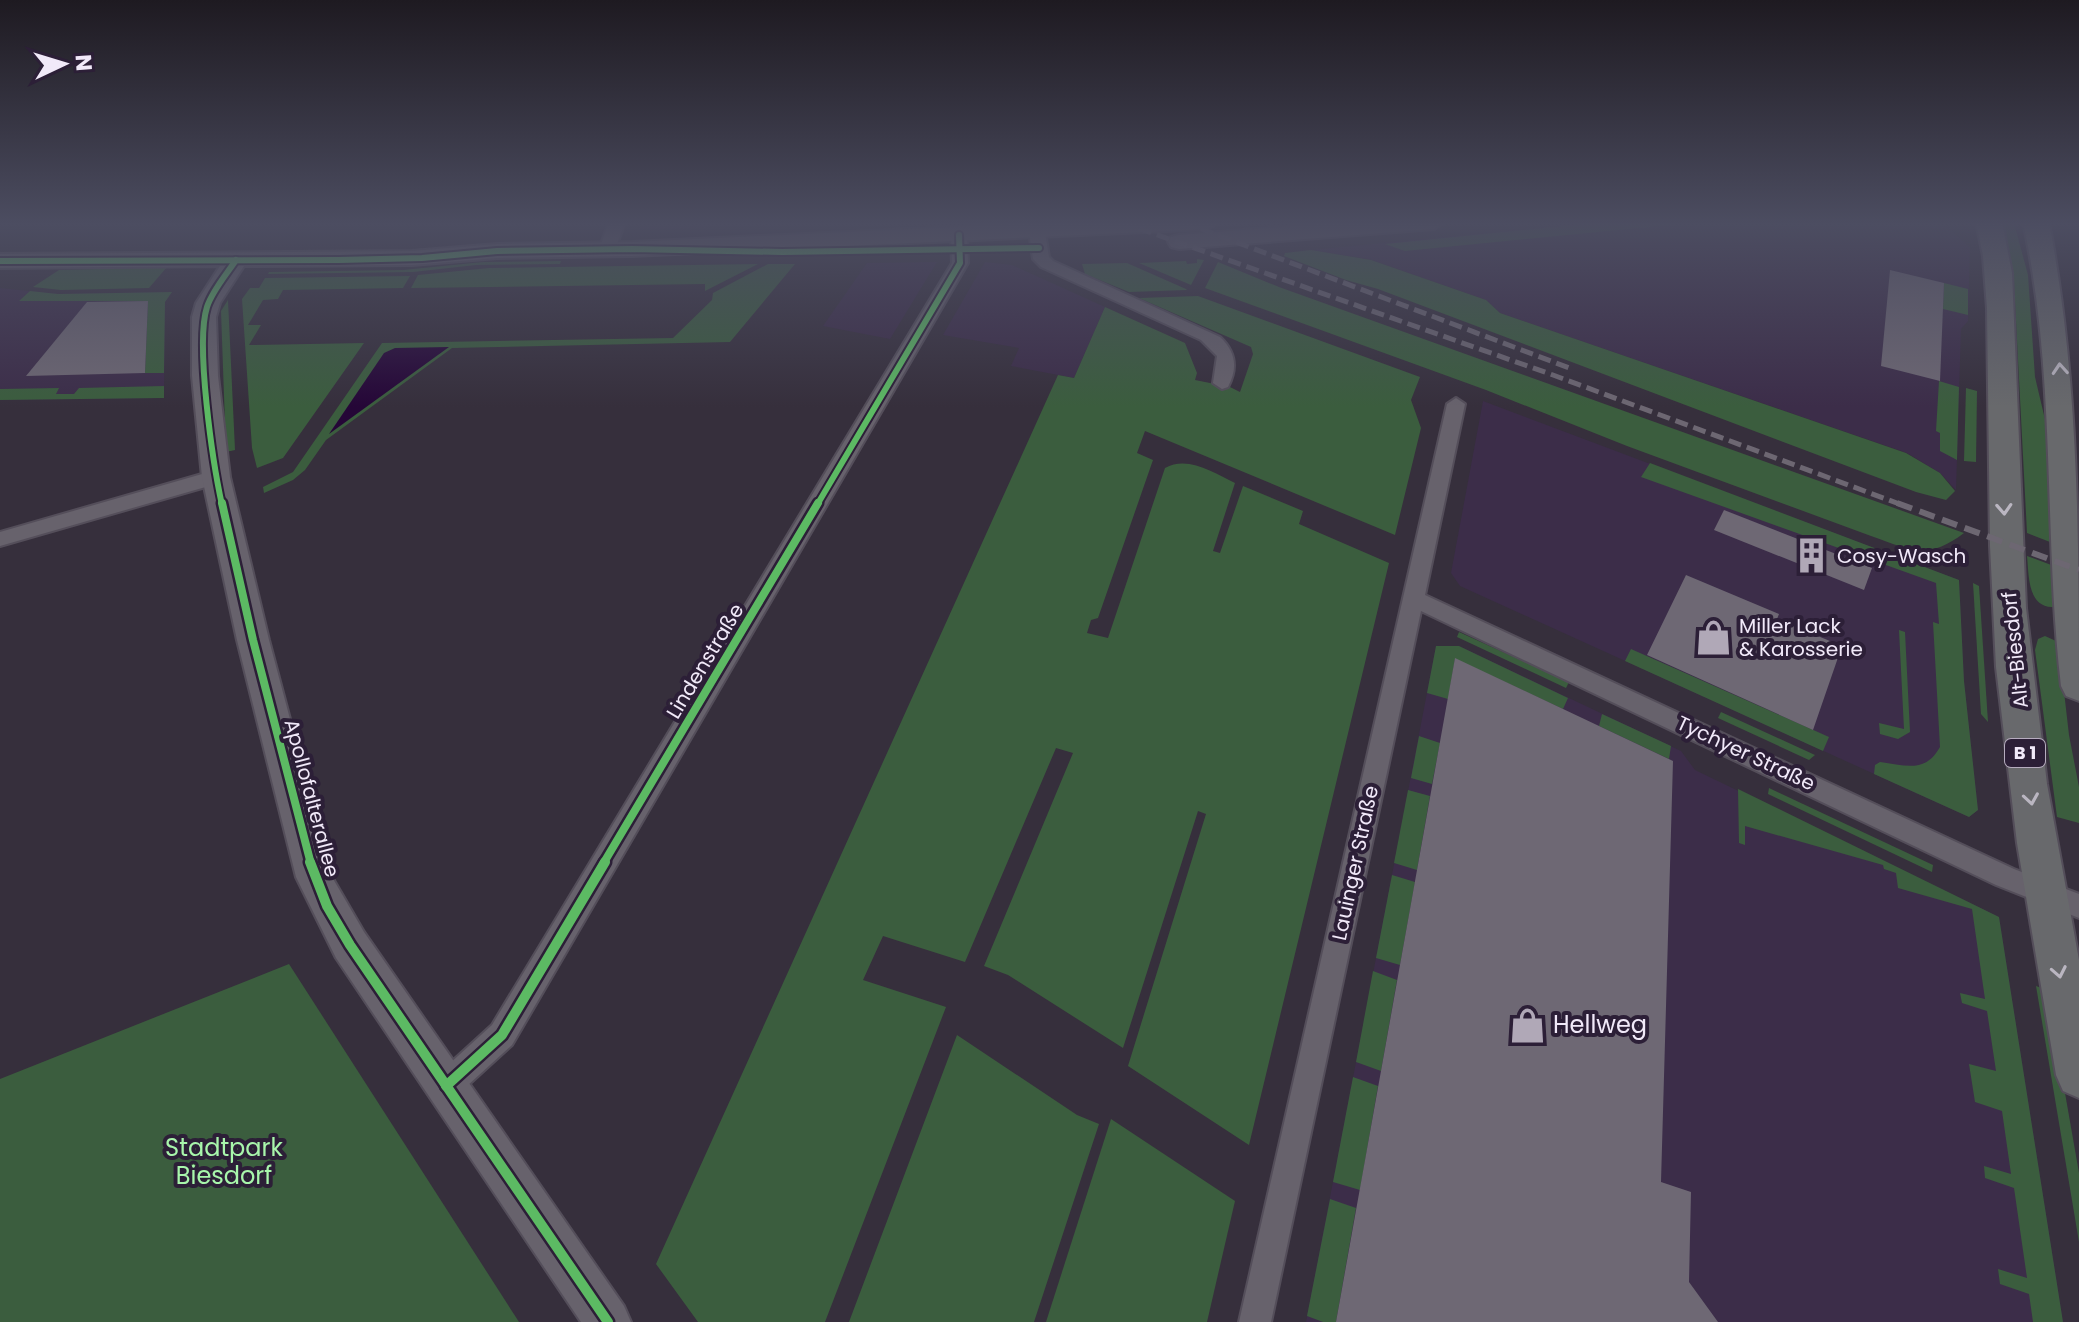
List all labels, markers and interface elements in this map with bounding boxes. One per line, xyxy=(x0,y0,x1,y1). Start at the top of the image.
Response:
north arrow xyxy=(24,24,104,104)
text: N xyxy=(67,53,99,72)
one-way arrow xyxy=(2052,362,2069,375)
one-way arrow xyxy=(1996,504,2013,516)
building icon: Cosy-Wasch xyxy=(1792,537,1830,575)
place label: Cosy-Wasch xyxy=(1837,542,1966,570)
street label: Alt-Biesdorf xyxy=(1995,590,2035,710)
street label: Lindenstraße xyxy=(660,598,750,724)
place label: Miller Lack & Karosserie xyxy=(1739,612,1863,663)
shop icon: Miller Lack & Karosserie xyxy=(1694,618,1732,656)
street label: Tychyer Straße xyxy=(1672,709,1820,797)
street label: Apollofalterallee xyxy=(277,716,347,880)
road number: B 1 xyxy=(2005,739,2045,767)
street label: Lauinger Straße xyxy=(1325,783,1385,943)
one-way arrow xyxy=(2022,793,2039,806)
one-way arrow xyxy=(2050,965,2067,979)
shop icon: Hellweg xyxy=(1508,1006,1546,1044)
place label: Hellweg xyxy=(1553,1008,1647,1041)
park label: Stadtpark Biesdorf xyxy=(165,1131,284,1192)

